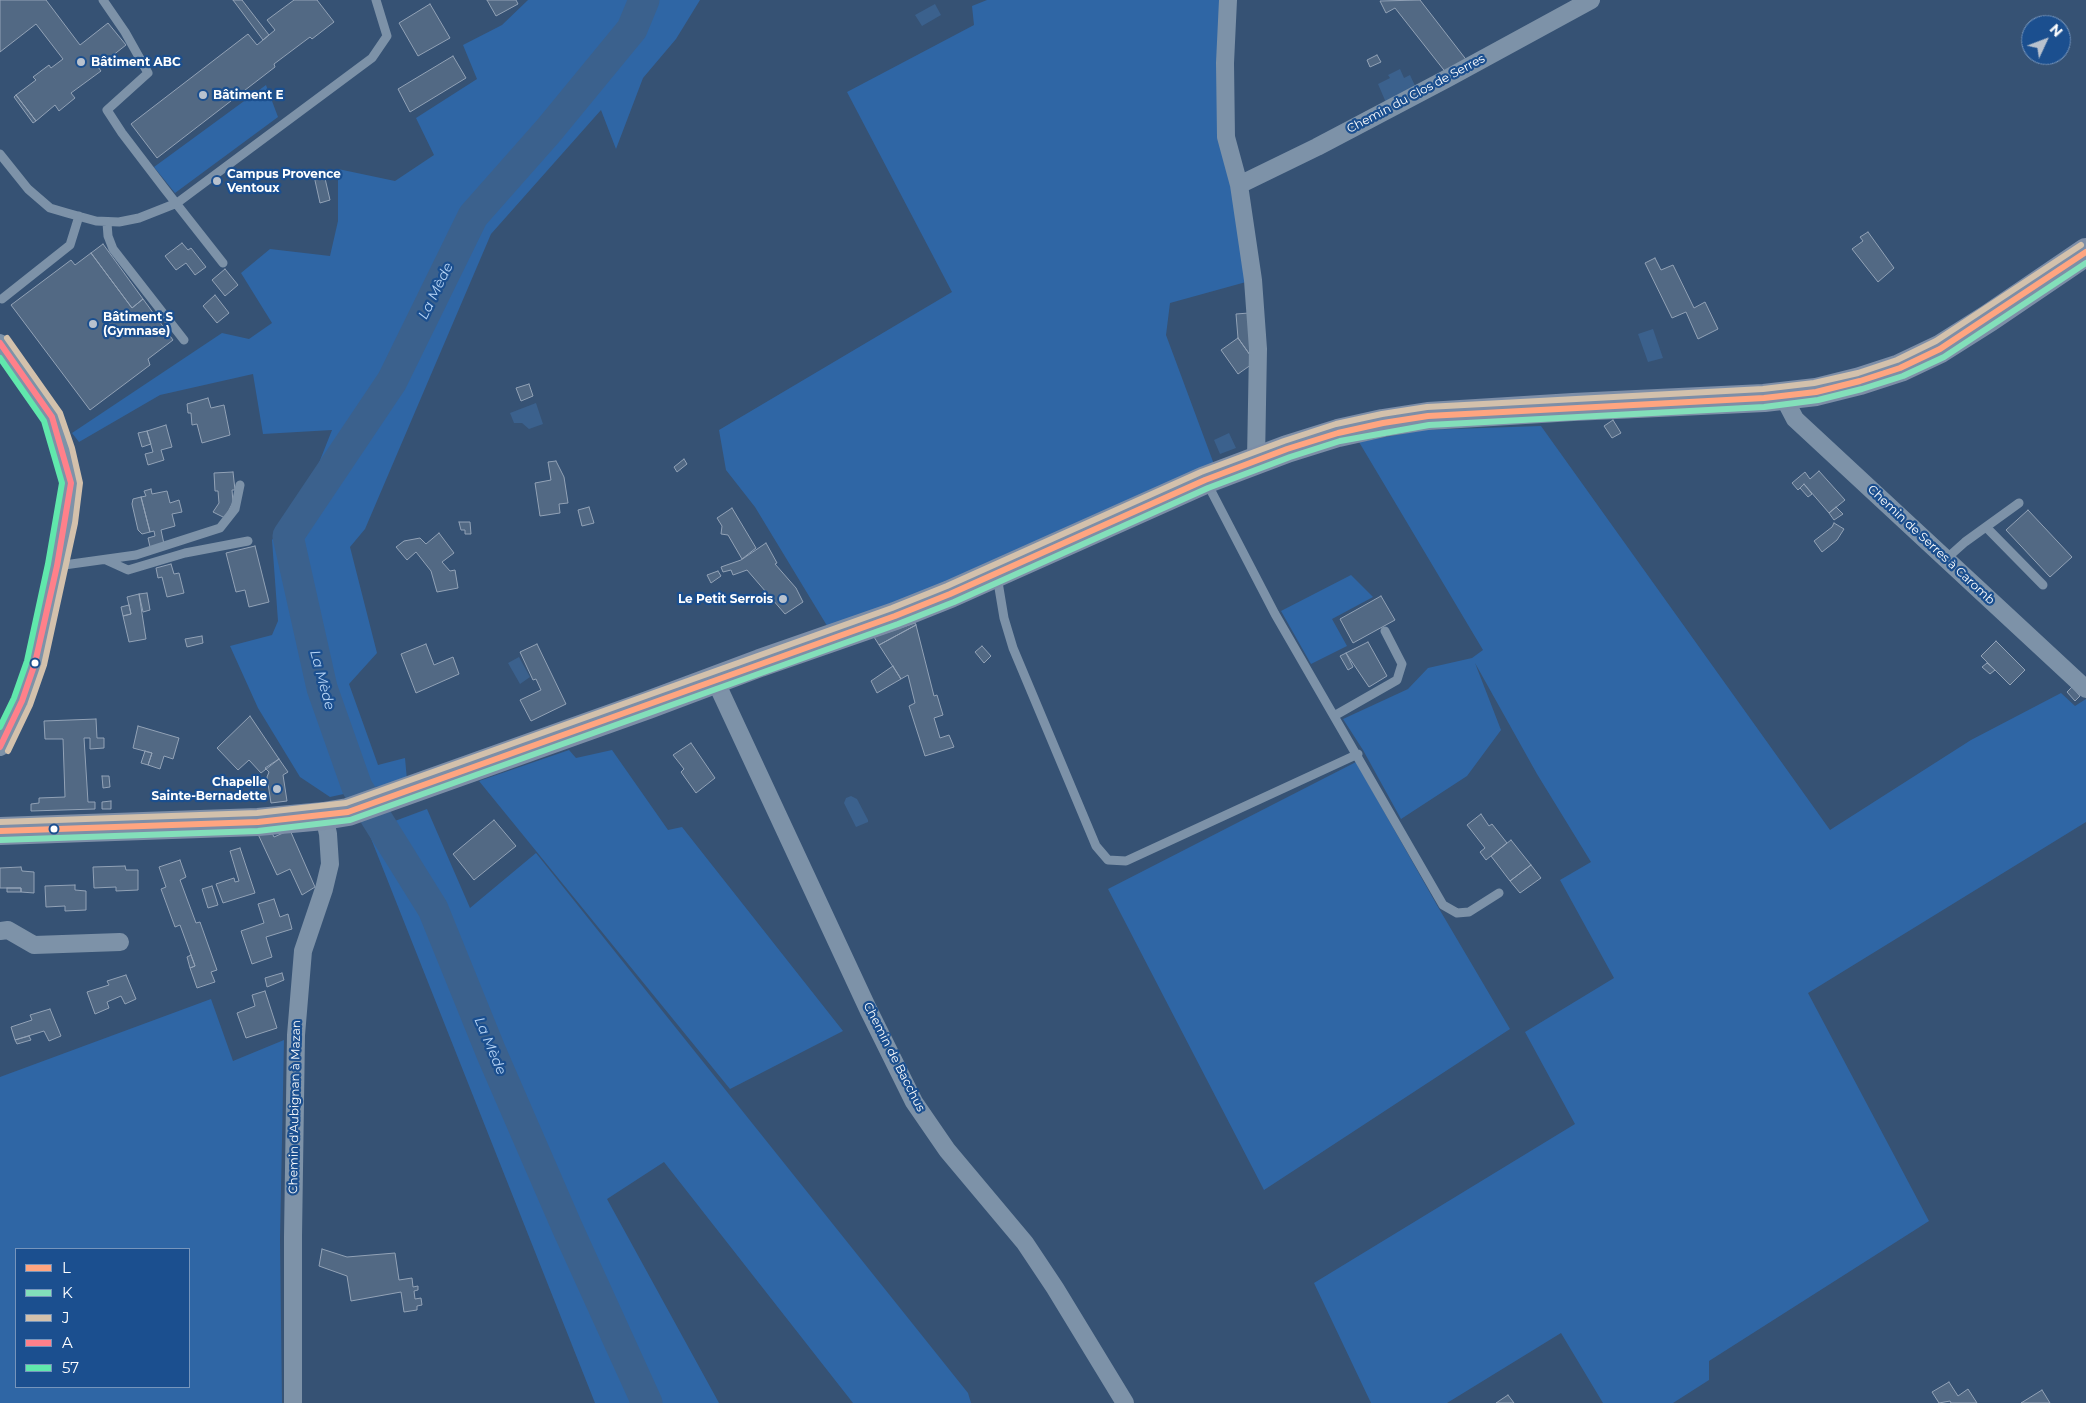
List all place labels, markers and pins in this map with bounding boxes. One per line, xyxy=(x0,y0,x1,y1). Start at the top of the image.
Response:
place label: Bâtiment ABC xyxy=(91,55,181,69)
marker: Bâtiment ABC xyxy=(75,56,87,68)
place label: Bâtiment E xyxy=(213,88,284,102)
marker: Bâtiment E xyxy=(197,89,209,101)
place label: Campus Provence Ventoux xyxy=(227,167,341,195)
marker: Campus Provence Ventoux xyxy=(211,175,223,187)
place label: Bâtiment S (Gymnase) xyxy=(103,310,173,338)
marker: Bâtiment S (Gymnase) xyxy=(87,318,99,330)
place label: Le Petit Serrois xyxy=(678,592,773,606)
marker: Le Petit Serrois xyxy=(777,593,789,605)
unlabelled marker xyxy=(30,658,40,668)
place label: Chapelle Sainte-Bernadette xyxy=(152,775,267,803)
marker: Chapelle Sainte-Bernadette xyxy=(271,783,283,795)
unlabelled marker xyxy=(49,824,59,834)

